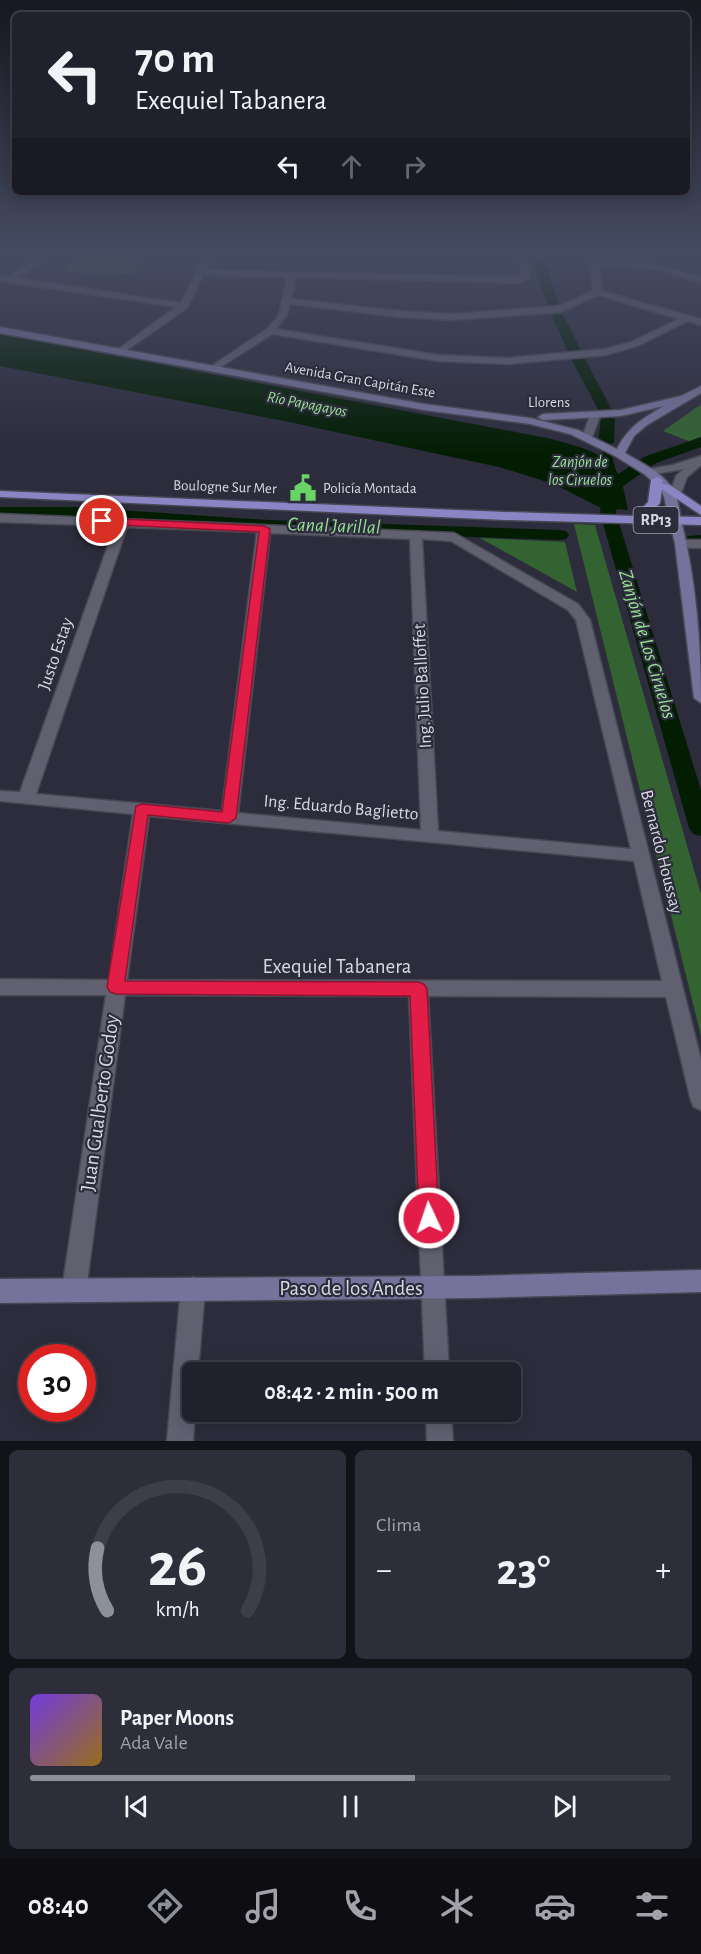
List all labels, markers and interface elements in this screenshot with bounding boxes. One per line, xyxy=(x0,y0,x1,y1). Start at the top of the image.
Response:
icon: left xyxy=(36,36,114,114)
text: 70 m xyxy=(135,38,215,80)
text: Exequiel Tabanera xyxy=(135,87,327,114)
icon: left xyxy=(272,150,305,183)
icon: ahead xyxy=(335,150,368,183)
icon: right xyxy=(398,150,431,183)
street label: Avenida Gran Capitán Este xyxy=(284,359,436,401)
water label: Río Papagayos xyxy=(266,388,348,421)
street label: Llorens xyxy=(528,395,570,410)
water label: Zanjón de los Ciruelos xyxy=(548,454,612,488)
public building icon: Policía Montada xyxy=(288,473,318,503)
street label: Boulogne Sur Mer xyxy=(173,478,277,496)
place label: Policía Montada xyxy=(323,481,417,496)
pin xyxy=(76,495,127,546)
icon: arrive xyxy=(85,504,118,537)
road number: RP13 xyxy=(634,507,678,533)
water label: Canal Jarillal xyxy=(287,514,381,538)
water label: Zanjón de Los Ciruelos xyxy=(615,567,679,722)
street label: Justo Estay xyxy=(35,615,77,693)
street label: Ing. Julio Balloffet xyxy=(411,623,435,749)
street label: Bernardo Houssay xyxy=(637,788,685,916)
street label: Ing. Eduardo Baglietto xyxy=(263,792,419,824)
street label: Exequiel Tabanera xyxy=(262,956,412,977)
street label: Juan Gualberto Godoy xyxy=(77,1013,123,1193)
position arrow xyxy=(397,1186,461,1250)
street label: Paso de los Andes xyxy=(279,1278,423,1299)
speed limit sign: 30 xyxy=(18,1344,96,1422)
text: 08:42 · 2 min · 500 m xyxy=(264,1381,439,1403)
text: Clima xyxy=(376,1515,421,1535)
text: 26 xyxy=(148,1535,207,1597)
text: 23° xyxy=(497,1548,550,1593)
text: − xyxy=(376,1554,392,1587)
text: + xyxy=(655,1554,671,1587)
text: km/h xyxy=(155,1600,200,1621)
text: Paper Moons xyxy=(120,1707,234,1729)
text: Ada Vale xyxy=(120,1733,188,1753)
icon: previous xyxy=(120,1790,153,1823)
icon: pause xyxy=(334,1790,367,1823)
icon: next xyxy=(548,1790,581,1823)
icon: directions xyxy=(144,1885,186,1927)
icon: music xyxy=(242,1885,284,1927)
icon: phone xyxy=(339,1885,381,1927)
icon: climate xyxy=(436,1885,478,1927)
icon: car xyxy=(534,1885,576,1927)
icon: filters xyxy=(631,1885,673,1927)
text: 08:40 xyxy=(28,1892,89,1919)

